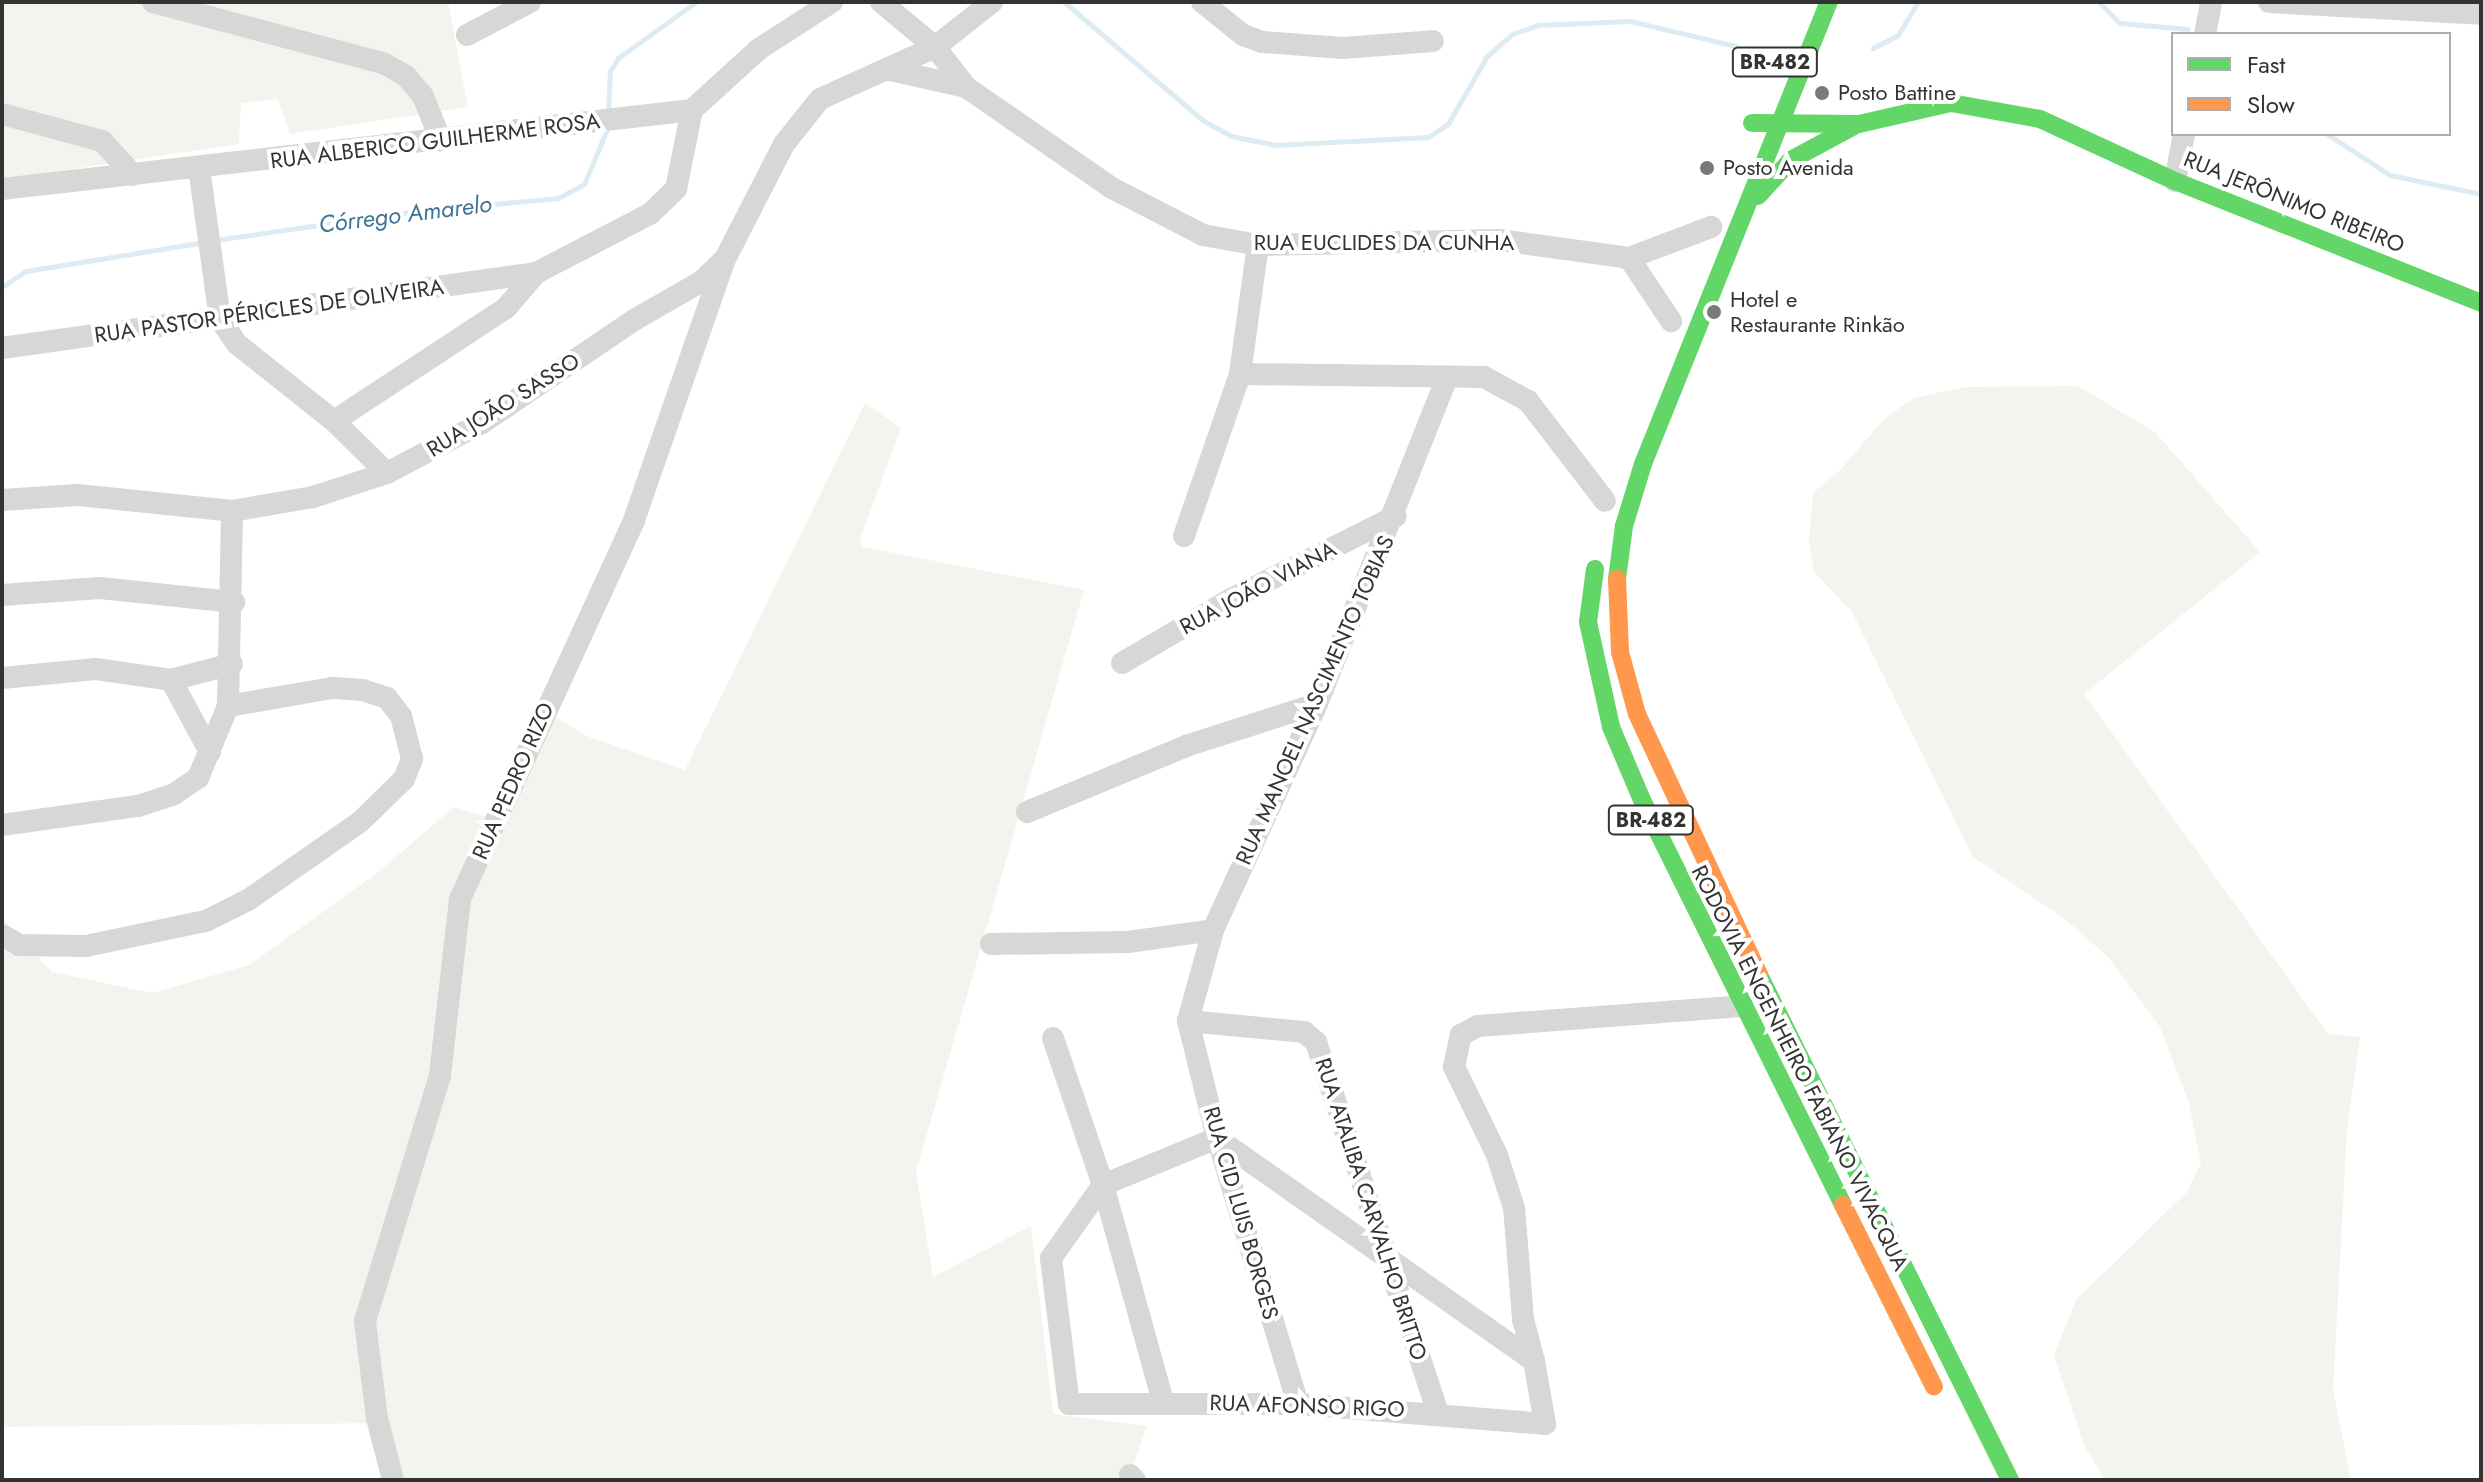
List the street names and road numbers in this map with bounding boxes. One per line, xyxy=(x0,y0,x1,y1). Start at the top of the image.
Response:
road number: BR-482 xyxy=(1731,46,1819,78)
street label: RUA ALBERICO GUILHERME ROSA xyxy=(269,108,601,174)
street label: RUA JERÔNIMO RIBEIRO xyxy=(2180,146,2408,258)
street label: RUA EUCLIDES DA CUNHA xyxy=(1254,230,1514,256)
street label: RUA PASTOR PÉRICLES DE OLIVEIRA xyxy=(93,273,445,349)
street label: RUA JOÃO SASSO xyxy=(422,347,584,463)
street label: RUA MANOEL NASCIMENTO TOBIAS xyxy=(1230,531,1400,869)
street label: RUA JOÃO VIANA xyxy=(1175,536,1341,640)
street label: RUA PEDRO RIZO xyxy=(467,699,559,863)
road number: BR-482 xyxy=(1607,804,1695,836)
street label: RODOVIA ENGENHEIRO FABIANO VIVACQUA xyxy=(1686,861,1914,1275)
street label: RUA ATALIBA CARVALHO BRITTO xyxy=(1310,1054,1432,1364)
street label: RUA CID LUIS BORGES xyxy=(1198,1104,1284,1322)
street label: RUA AFONSO RIGO xyxy=(1209,1389,1405,1423)

